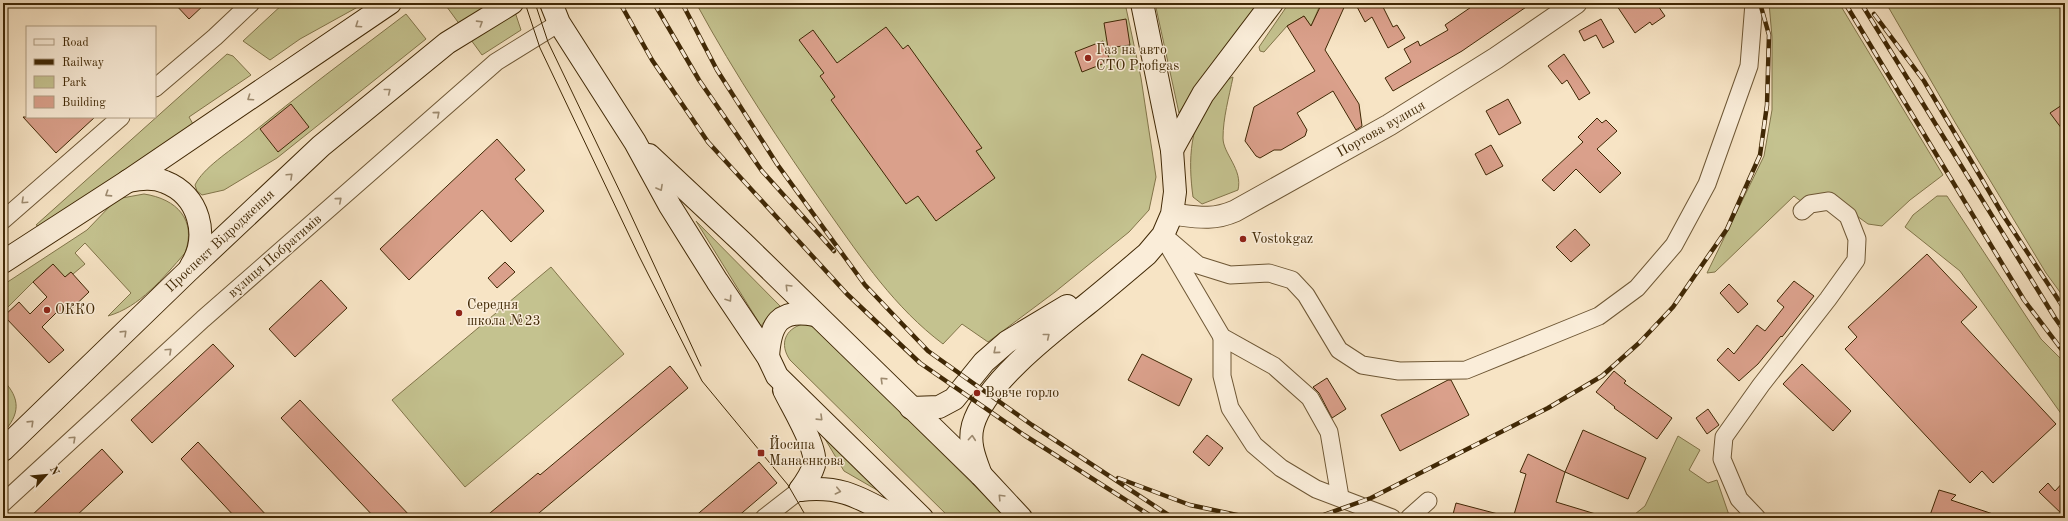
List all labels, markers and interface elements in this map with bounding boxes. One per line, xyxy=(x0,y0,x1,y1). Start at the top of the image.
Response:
one-way arrow xyxy=(355,20,362,27)
one-way arrow xyxy=(476,20,483,28)
legend xyxy=(26,26,156,118)
text: Road xyxy=(62,37,89,49)
place label: Газ на авто СТО Profigas xyxy=(1096,43,1179,73)
marker: Газ на авто СТО Profigas xyxy=(1083,53,1093,63)
text: Railway xyxy=(62,57,105,69)
text: Park xyxy=(62,77,87,89)
one-way arrow xyxy=(384,89,391,96)
one-way arrow xyxy=(247,93,254,101)
text: Building xyxy=(62,97,106,109)
street label: Портова вулиця xyxy=(1335,98,1427,160)
one-way arrow xyxy=(432,111,440,118)
one-way arrow xyxy=(285,173,292,180)
one-way arrow xyxy=(656,184,663,191)
street label: Проспект Відродження xyxy=(163,187,277,295)
one-way arrow xyxy=(105,190,112,197)
one-way arrow xyxy=(21,196,29,203)
one-way arrow xyxy=(334,197,342,204)
street label: вулиця Побратимів xyxy=(226,212,325,300)
place label: Vostokgaz xyxy=(1251,232,1313,246)
marker: Vostokgaz xyxy=(1238,234,1248,244)
one-way arrow xyxy=(785,284,793,292)
one-way arrow xyxy=(724,295,732,302)
place label: Середня школа №23 xyxy=(467,298,541,328)
place label: ОККО xyxy=(55,303,95,317)
marker: ОККО xyxy=(42,305,52,315)
marker: Середня школа №23 xyxy=(454,308,464,318)
one-way arrow xyxy=(119,330,127,338)
one-way arrow xyxy=(1043,334,1050,341)
one-way arrow xyxy=(994,347,1001,354)
one-way arrow xyxy=(164,348,171,355)
one-way arrow xyxy=(880,378,888,385)
place label: Вовче горло xyxy=(985,386,1059,400)
marker: Вовче горло xyxy=(972,388,982,398)
one-way arrow xyxy=(815,413,823,421)
one-way arrow xyxy=(26,420,34,428)
place label: Йосипа Манаєнкова xyxy=(769,434,844,468)
one-way arrow xyxy=(967,435,976,441)
one-way arrow xyxy=(68,436,76,443)
marker: Йосипа Манаєнкова xyxy=(756,448,766,458)
north arrow xyxy=(26,455,66,495)
text: N xyxy=(47,465,61,478)
one-way arrow xyxy=(835,486,842,494)
one-way arrow xyxy=(998,494,1006,502)

